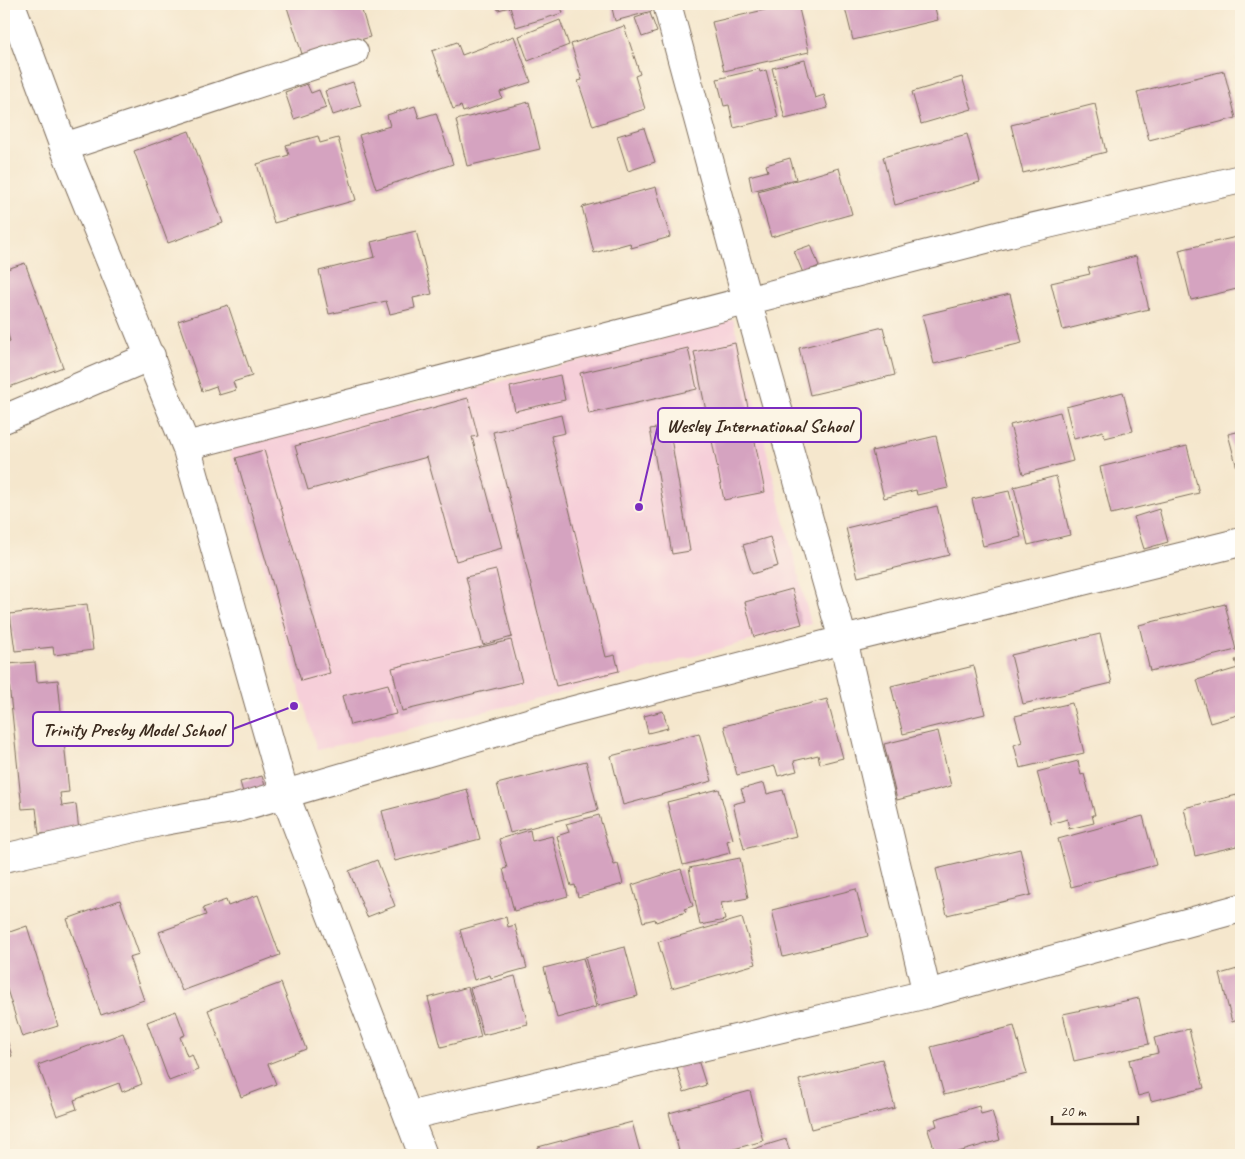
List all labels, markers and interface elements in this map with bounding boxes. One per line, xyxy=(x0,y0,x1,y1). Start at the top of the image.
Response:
callout: Wesley International School xyxy=(658,408,861,442)
text: Wesley International School xyxy=(667,414,855,438)
callout: Trinity Presby Model School xyxy=(33,712,233,746)
text: Trinity Presby Model School xyxy=(43,718,227,742)
scale bar xyxy=(1052,1094,1139,1126)
text: 20 m xyxy=(1060,1102,1087,1121)

